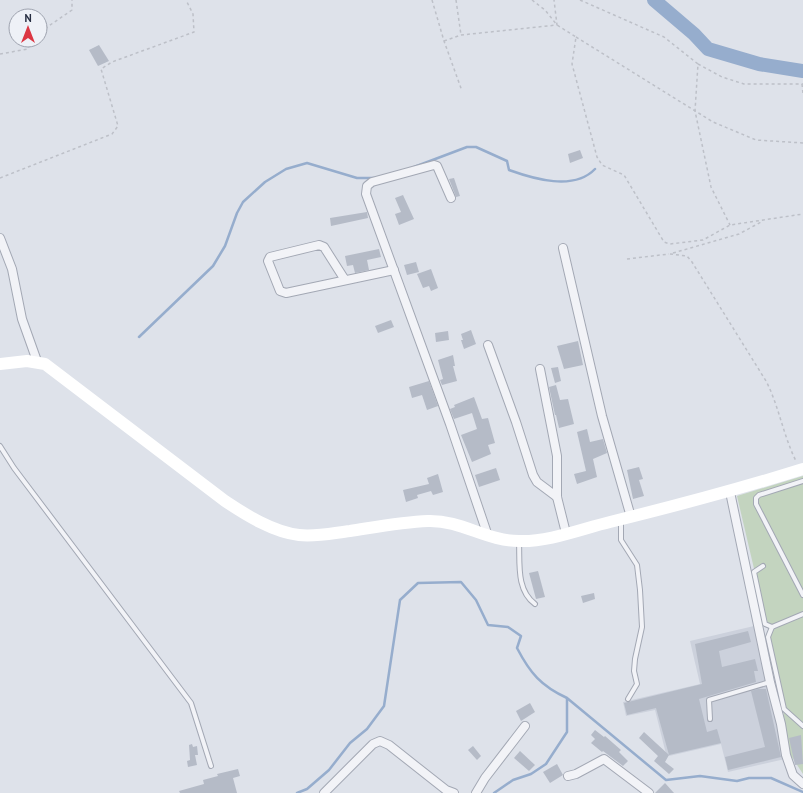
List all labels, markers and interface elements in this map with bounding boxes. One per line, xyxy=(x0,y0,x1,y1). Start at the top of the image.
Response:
north arrow xyxy=(8,8,48,48)
text: N xyxy=(24,11,32,25)

